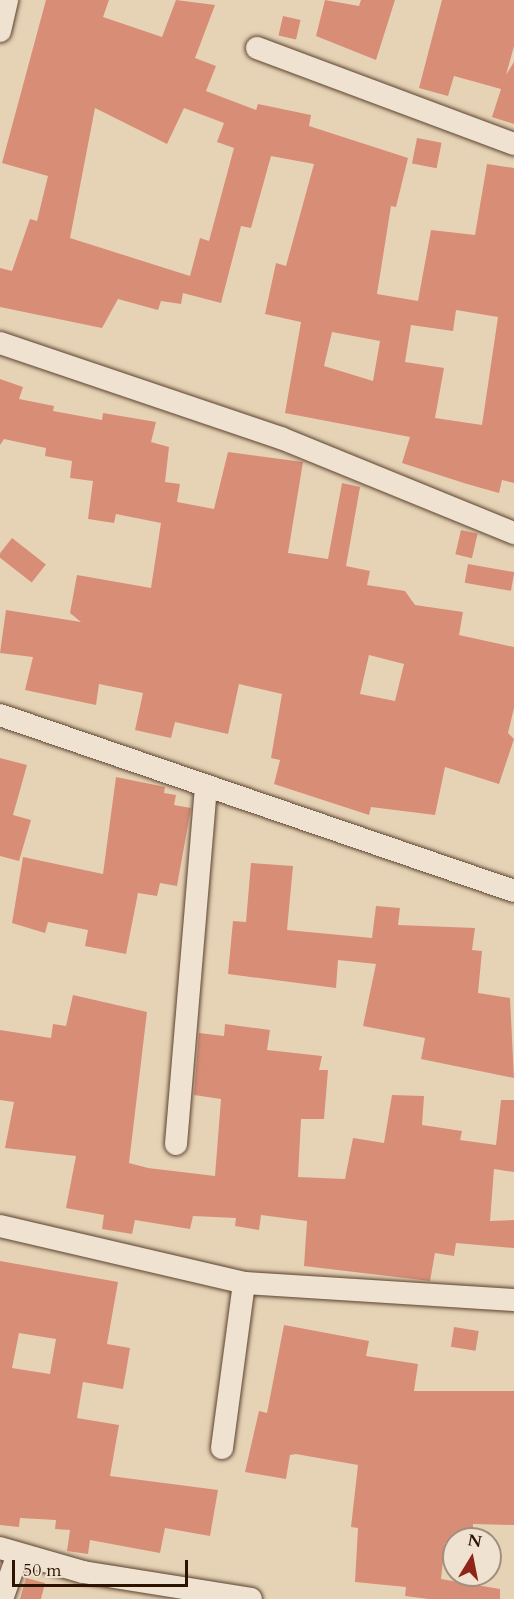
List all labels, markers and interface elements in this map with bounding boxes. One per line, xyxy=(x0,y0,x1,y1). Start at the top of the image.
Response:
north arrow xyxy=(442,1527,502,1587)
text: N xyxy=(466,1529,484,1553)
scale bar xyxy=(15,1548,190,1586)
text: 50 m xyxy=(23,1558,62,1583)

